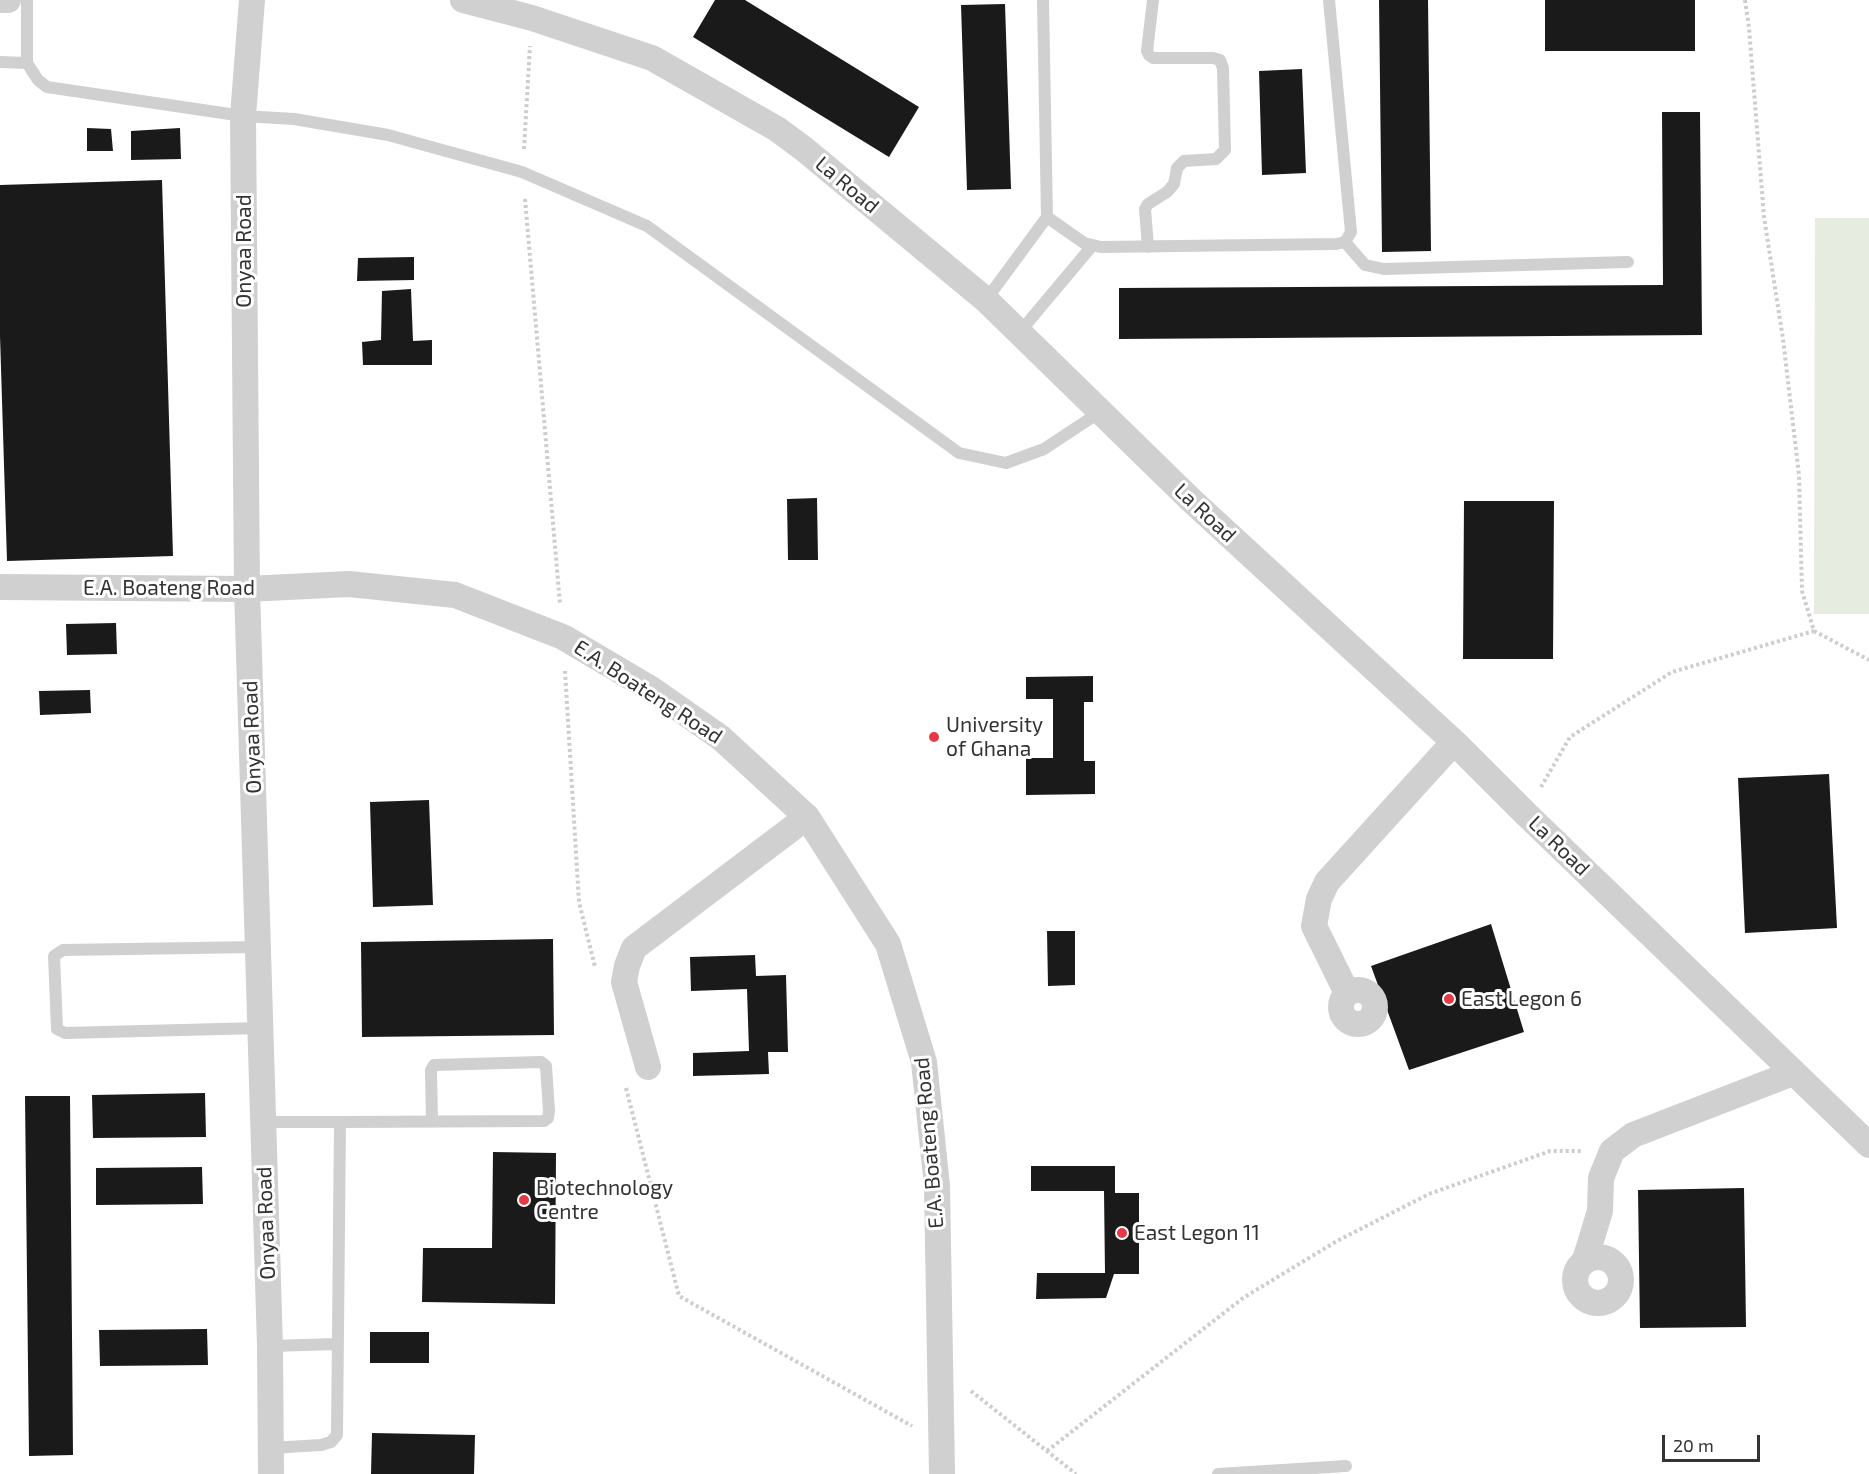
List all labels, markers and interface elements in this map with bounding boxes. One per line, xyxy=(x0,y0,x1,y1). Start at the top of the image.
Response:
street label: La Road xyxy=(810,151,884,219)
street label: Onyaa Road xyxy=(231,194,257,308)
street label: La Road xyxy=(1169,478,1241,548)
street label: E.A. Boateng Road xyxy=(83,575,255,601)
street label: E.A. Boateng Road xyxy=(569,635,727,749)
street label: Onyaa Road xyxy=(237,680,267,794)
place label: University of Ghana xyxy=(946,712,1043,762)
marker: University of Ghana xyxy=(927,730,941,744)
street label: La Road xyxy=(1523,811,1595,881)
place label: East Legon 6 xyxy=(1461,986,1582,1012)
marker: East Legon 6 xyxy=(1442,992,1456,1006)
street label: E.A. Boateng Road xyxy=(909,1056,949,1230)
street label: Onyaa Road xyxy=(251,1166,281,1280)
place label: Biotechnology Centre xyxy=(536,1175,673,1225)
marker: Biotechnology Centre xyxy=(517,1193,531,1207)
place label: East Legon 11 xyxy=(1134,1220,1260,1246)
marker: East Legon 11 xyxy=(1115,1226,1129,1240)
scale bar xyxy=(1665,1423,1762,1461)
text: 20 m xyxy=(1673,1434,1714,1456)

